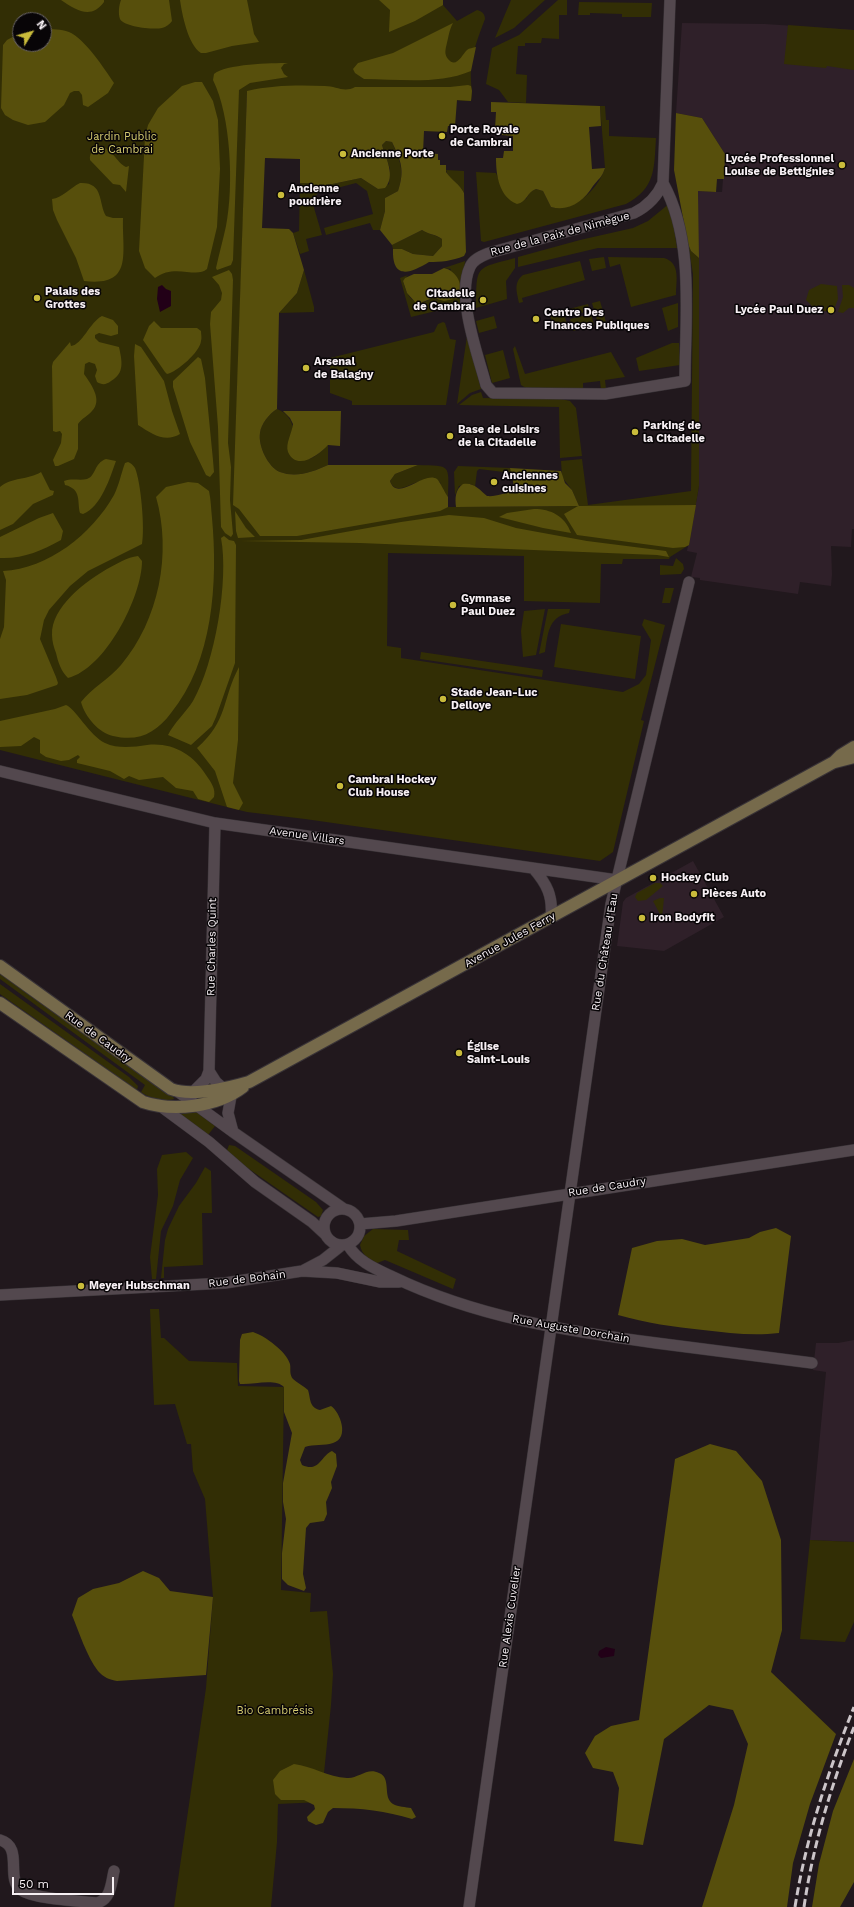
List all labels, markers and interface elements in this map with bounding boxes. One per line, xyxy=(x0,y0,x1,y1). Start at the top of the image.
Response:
north arrow xyxy=(12,12,52,52)
text: N xyxy=(34,18,49,32)
place label: Porte Royale de Cambrai xyxy=(450,123,519,149)
park label: Jardin Public de Cambrai xyxy=(87,130,157,156)
marker: Porte Royale de Cambrai xyxy=(437,131,447,141)
place label: Ancienne Porte xyxy=(351,147,434,161)
marker: Ancienne Porte xyxy=(338,149,348,159)
place label: Lycée Professionnel Louise de Bettignies xyxy=(724,152,834,178)
marker: Lycée Professionnel Louise de Bettignies xyxy=(837,160,847,170)
place label: Ancienne poudrière xyxy=(289,182,342,208)
marker: Ancienne poudrière xyxy=(276,190,286,200)
street label: Rue de la Paix de Nimègue xyxy=(489,209,631,259)
place label: Palais des Grottes xyxy=(45,285,100,311)
place label: Citadelle de Cambrai xyxy=(413,287,475,313)
marker: Palais des Grottes xyxy=(32,293,42,303)
marker: Citadelle de Cambrai xyxy=(478,295,488,305)
place label: Lycée Paul Duez xyxy=(735,303,823,317)
marker: Lycée Paul Duez xyxy=(826,305,836,315)
place label: Centre Des Finances Publiques xyxy=(544,306,649,332)
marker: Centre Des Finances Publiques xyxy=(531,314,541,324)
place label: Arsenal de Balagny xyxy=(314,355,373,381)
marker: Arsenal de Balagny xyxy=(301,363,311,373)
place label: Parking de la Citadelle xyxy=(643,419,705,445)
place label: Base de Loisirs de la Citadelle xyxy=(458,423,540,449)
marker: Parking de la Citadelle xyxy=(630,427,640,437)
marker: Base de Loisirs de la Citadelle xyxy=(445,431,455,441)
place label: Anciennes cuisines xyxy=(502,469,558,495)
marker: Anciennes cuisines xyxy=(489,477,499,487)
place label: Gymnase Paul Duez xyxy=(461,592,515,618)
marker: Gymnase Paul Duez xyxy=(448,600,458,610)
place label: Stade Jean-Luc Delloye xyxy=(451,686,537,712)
marker: Stade Jean-Luc Delloye xyxy=(438,694,448,704)
place label: Cambrai Hockey Club House xyxy=(348,773,436,799)
marker: Cambrai Hockey Club House xyxy=(335,781,345,791)
street label: Avenue Villars xyxy=(269,824,345,848)
place label: Hockey Club xyxy=(661,871,729,885)
marker: Hockey Club xyxy=(648,873,658,883)
place label: Pièces Auto xyxy=(702,887,766,901)
marker: Pièces Auto xyxy=(689,889,699,899)
street label: Rue du Château d'Eau xyxy=(589,892,621,1012)
street label: Rue Charles Quint xyxy=(205,898,219,996)
street label: Avenue Jules Ferry xyxy=(462,910,558,970)
place label: Iron Bodyfit xyxy=(650,911,714,925)
marker: Iron Bodyfit xyxy=(637,913,647,923)
street label: Rue de Caudry xyxy=(62,1009,134,1065)
place label: Église Saint-Louis xyxy=(467,1040,530,1066)
marker: Église Saint-Louis xyxy=(454,1048,464,1058)
street label: Rue de Caudry xyxy=(567,1174,647,1200)
street label: Rue de Bohain xyxy=(208,1268,286,1290)
place label: Meyer Hubschman xyxy=(89,1279,190,1293)
marker: Meyer Hubschman xyxy=(76,1281,86,1291)
street label: Rue Auguste Dorchain xyxy=(511,1312,631,1346)
street label: Rue Alexis Cuvelier xyxy=(496,1565,524,1669)
park label: Bio Cambrésis xyxy=(237,1704,313,1718)
scale bar xyxy=(14,1869,116,1895)
text: 50 m xyxy=(19,1877,49,1891)

